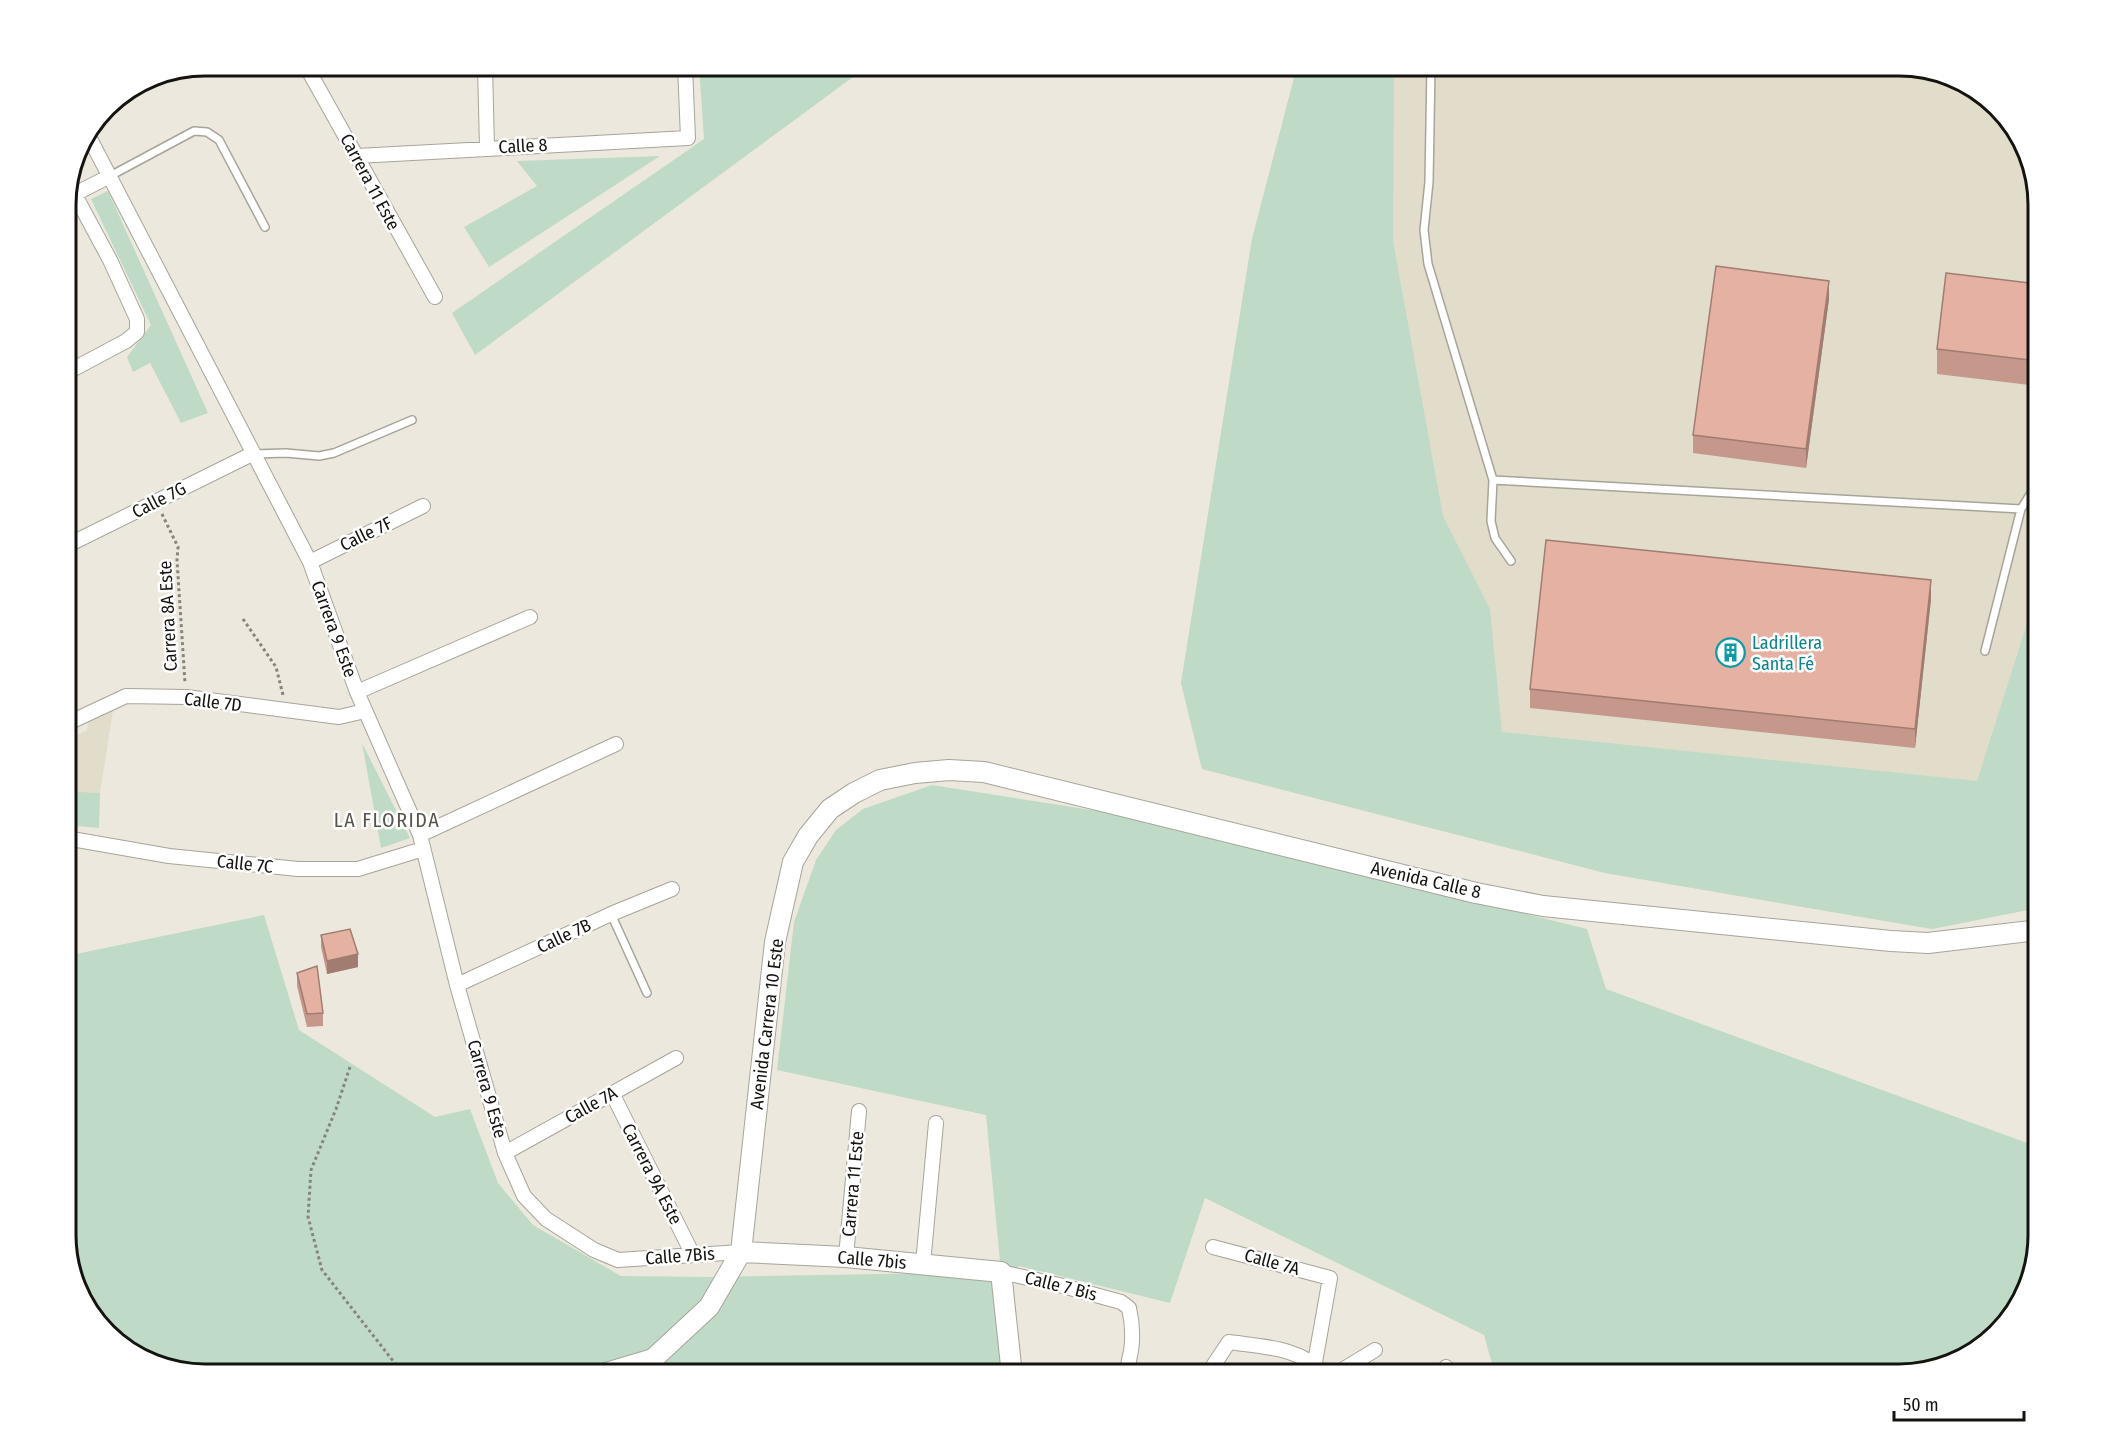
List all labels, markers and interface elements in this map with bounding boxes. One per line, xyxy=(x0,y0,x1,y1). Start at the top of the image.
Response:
street label: Carrera 11 Este xyxy=(335,130,405,234)
street label: Calle 8 xyxy=(498,134,548,158)
street label: Calle 7G xyxy=(128,477,190,523)
street label: Calle 7F xyxy=(336,512,396,556)
street label: Carrera 8A Este xyxy=(154,560,182,672)
street label: Carrera 9 Este xyxy=(306,578,362,680)
place label: Ladrillera Santa Fé xyxy=(1752,632,1822,675)
building icon: Ladrillera Santa Fé xyxy=(1715,637,1747,669)
street label: Calle 7D xyxy=(183,688,243,716)
district label: LA FLORIDA xyxy=(334,808,440,832)
street label: Calle 7C xyxy=(216,850,274,878)
street label: Avenida Calle 8 xyxy=(1369,857,1483,903)
street label: Calle 7B xyxy=(533,914,595,958)
street label: Avenida Carrera 10 Este xyxy=(746,937,788,1111)
street label: Carrera 9 Este xyxy=(462,1037,512,1141)
street label: Calle 7A xyxy=(561,1081,621,1128)
street label: Carrera 9A Este xyxy=(617,1120,687,1228)
street label: Carrera 11 Este xyxy=(837,1130,869,1238)
street label: Calle 7Bis xyxy=(645,1243,716,1269)
street label: Calle 7A xyxy=(1242,1244,1303,1280)
street label: Calle 7bis xyxy=(837,1246,908,1274)
street label: Calle 7 Bis xyxy=(1023,1266,1100,1306)
scale bar xyxy=(1894,1384,2024,1422)
text: 50 m xyxy=(1903,1394,1939,1416)

